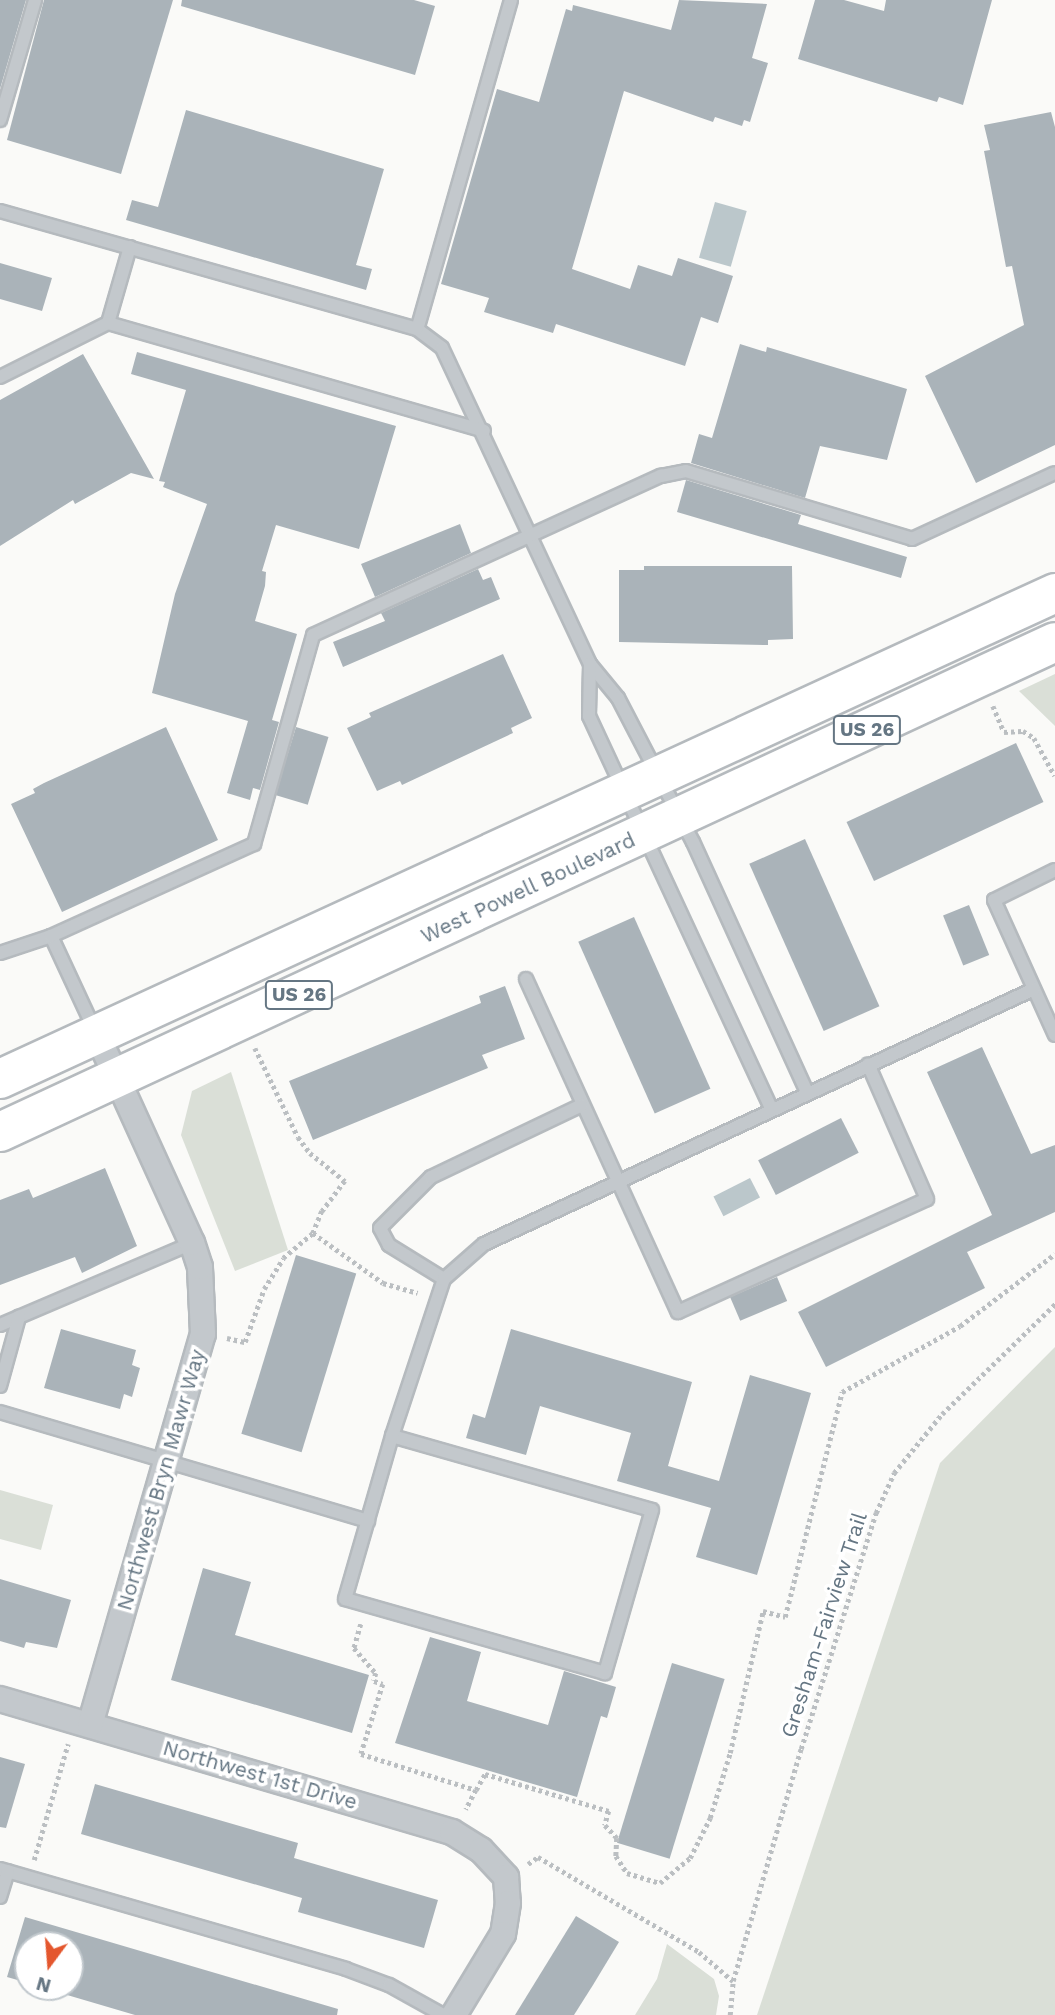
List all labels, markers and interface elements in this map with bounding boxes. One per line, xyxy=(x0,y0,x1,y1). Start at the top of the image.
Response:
road number: US 26 xyxy=(832,715,902,746)
street label: West Powell Boulevard xyxy=(417,827,639,949)
road number: US 26 xyxy=(264,979,334,1010)
street label: Northwest Bryn Mawr Way xyxy=(112,1346,210,1614)
street label: Gresham-Fairview Trail xyxy=(775,1509,873,1741)
street label: Northwest 1st Drive xyxy=(160,1735,360,1815)
north arrow xyxy=(14,1931,84,2001)
text: N xyxy=(34,1972,54,1998)

